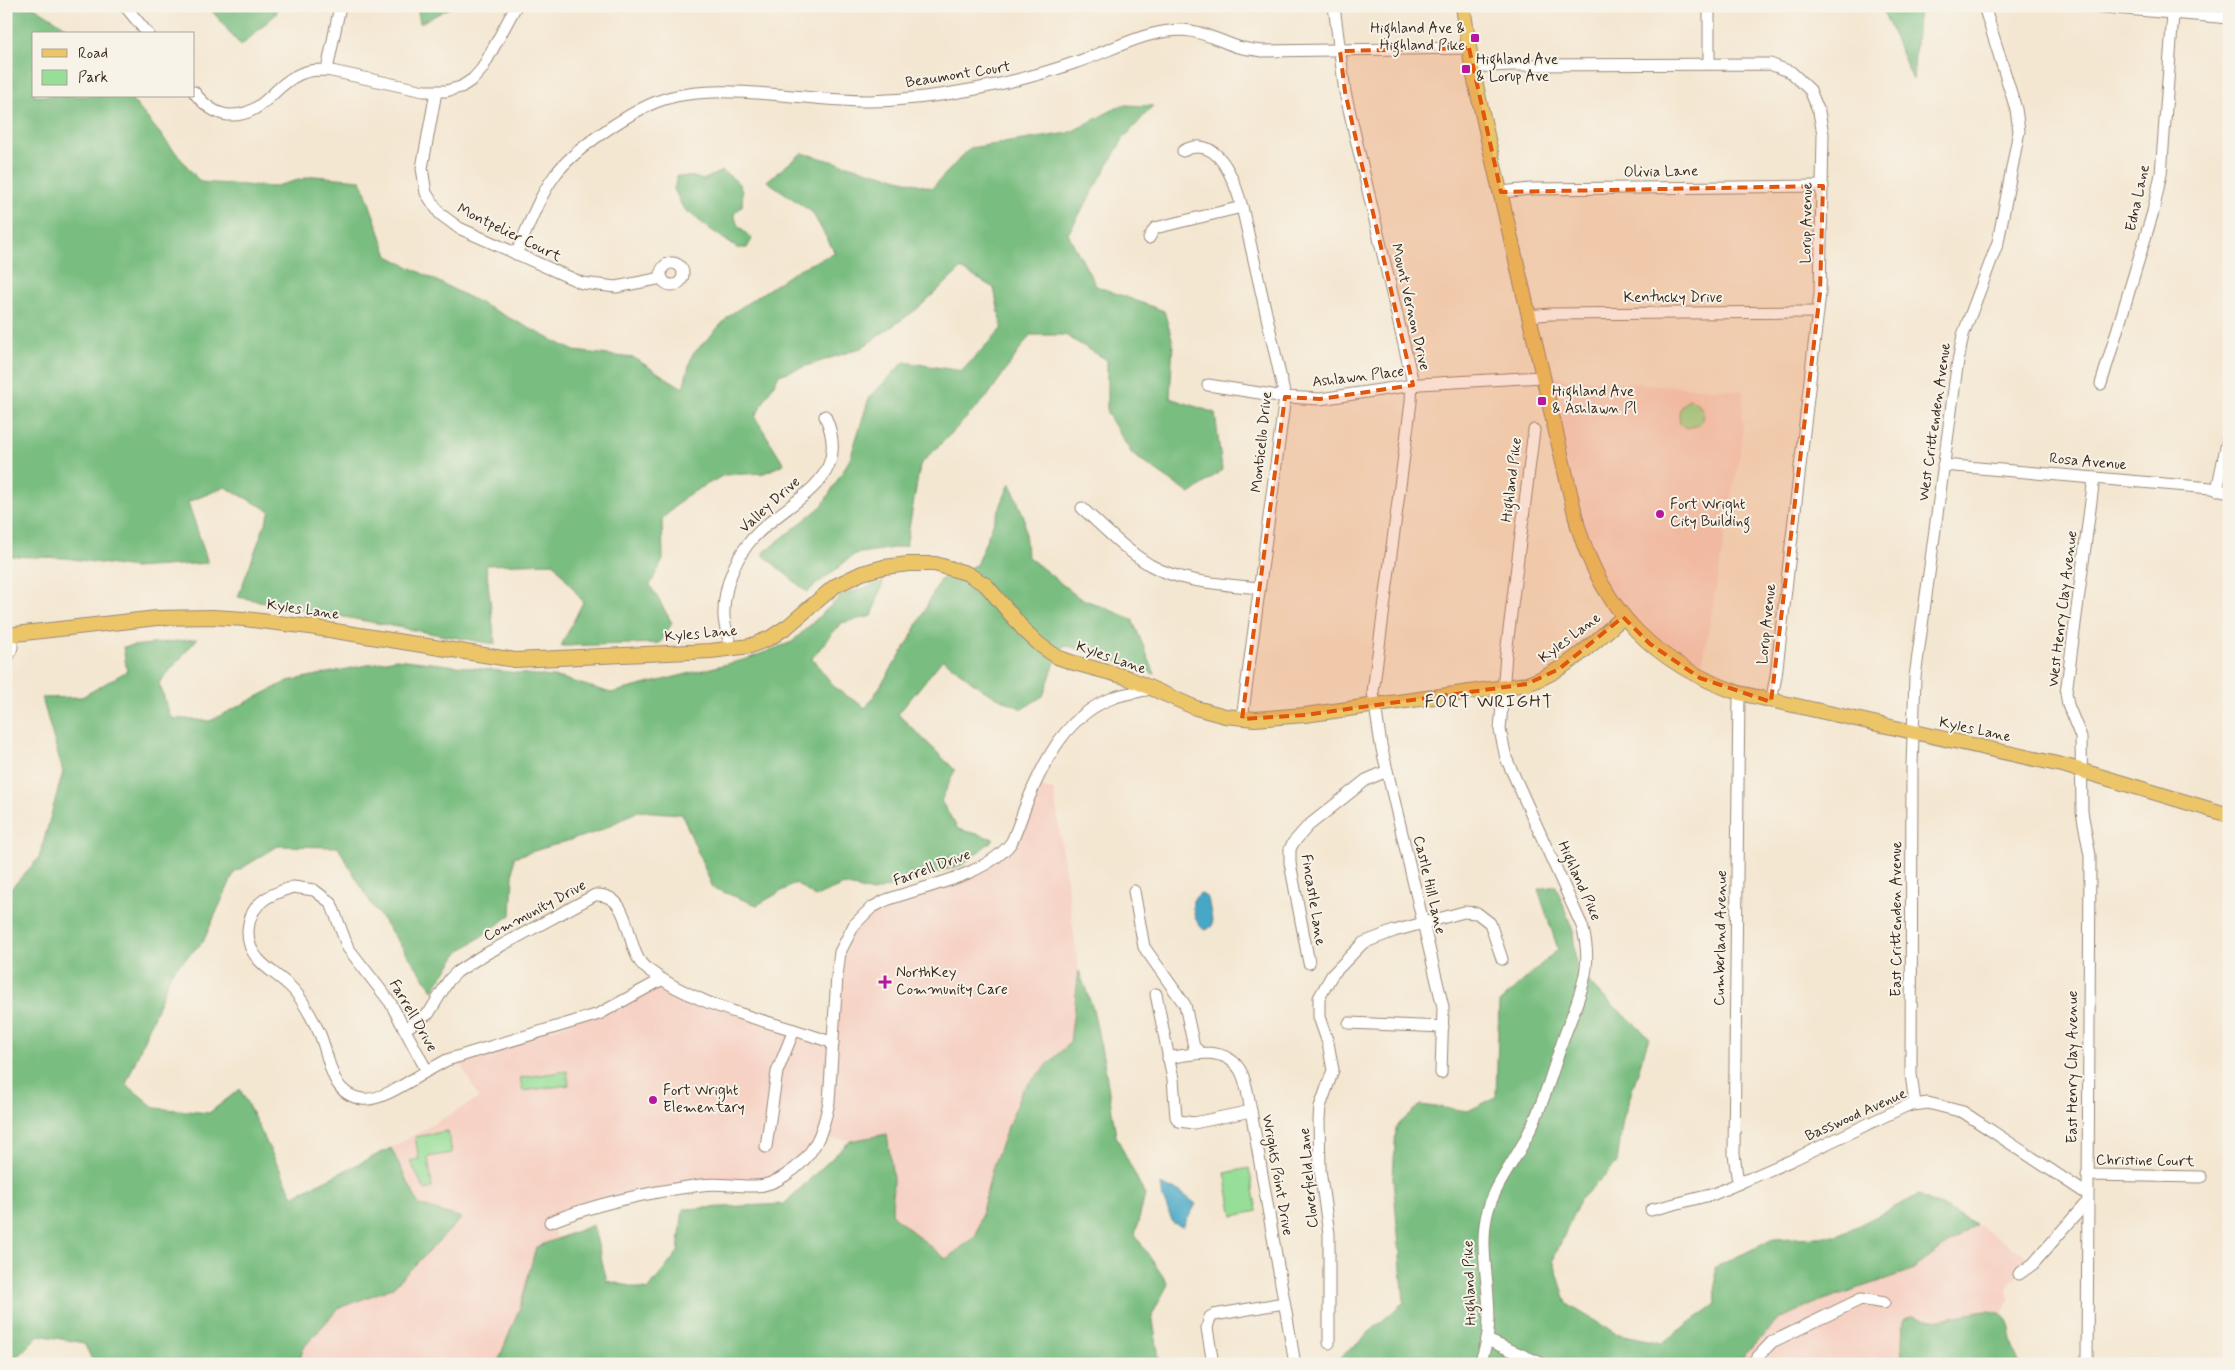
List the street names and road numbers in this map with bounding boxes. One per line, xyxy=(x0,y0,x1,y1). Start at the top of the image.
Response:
street label: Beaumont Court xyxy=(904,57,1012,93)
street label: Olivia Lane xyxy=(1624,161,1698,183)
street label: Edna Lane xyxy=(2121,163,2155,233)
street label: Lorup Avenue xyxy=(1796,182,1818,264)
street label: Montpelier Court xyxy=(454,199,565,267)
street label: Mount Vernon Drive xyxy=(1386,242,1434,373)
street label: Kentucky Drive xyxy=(1623,288,1723,308)
street label: West Crittenden Avenue xyxy=(1914,341,1956,503)
street label: Ashlawn Place xyxy=(1311,361,1405,393)
street label: Monticello Drive xyxy=(1247,390,1277,494)
street label: Highland Pike xyxy=(1497,436,1528,524)
street label: Rosa Avenue xyxy=(2048,449,2128,475)
street label: Valley Drive xyxy=(735,472,805,538)
street label: West Henry Clay Avenue xyxy=(2043,529,2083,688)
street label: Lorup Avenue xyxy=(1753,583,1781,665)
street label: Kyles Lane xyxy=(265,595,341,625)
street label: Kyles Lane xyxy=(1535,608,1605,668)
street label: Kyles Lane xyxy=(664,621,738,647)
street label: Kyles Lane xyxy=(1073,637,1149,679)
street label: Kyles Lane xyxy=(1937,713,2013,747)
street label: Castle Hill Lane xyxy=(1408,834,1450,936)
street label: Highland Pike xyxy=(1552,838,1606,925)
street label: East Crittenden Avenue xyxy=(1887,841,1907,997)
street label: Farrell Drive xyxy=(891,845,974,891)
street label: Fincastle Lane xyxy=(1296,853,1330,947)
street label: Cumberland Avenue xyxy=(1710,870,1732,1006)
street label: Community Drive xyxy=(480,875,590,946)
street label: Farrell Drive xyxy=(384,976,442,1056)
street label: East Henry Clay Avenue xyxy=(2063,990,2083,1144)
street label: Basswood Avenue xyxy=(1802,1084,1910,1146)
street label: Wrights Point Drive xyxy=(1256,1113,1298,1238)
street label: Cloverfield Lane xyxy=(1295,1127,1323,1229)
street label: Christine Court xyxy=(2096,1150,2195,1172)
street label: Highland Pike xyxy=(1459,1240,1482,1326)

